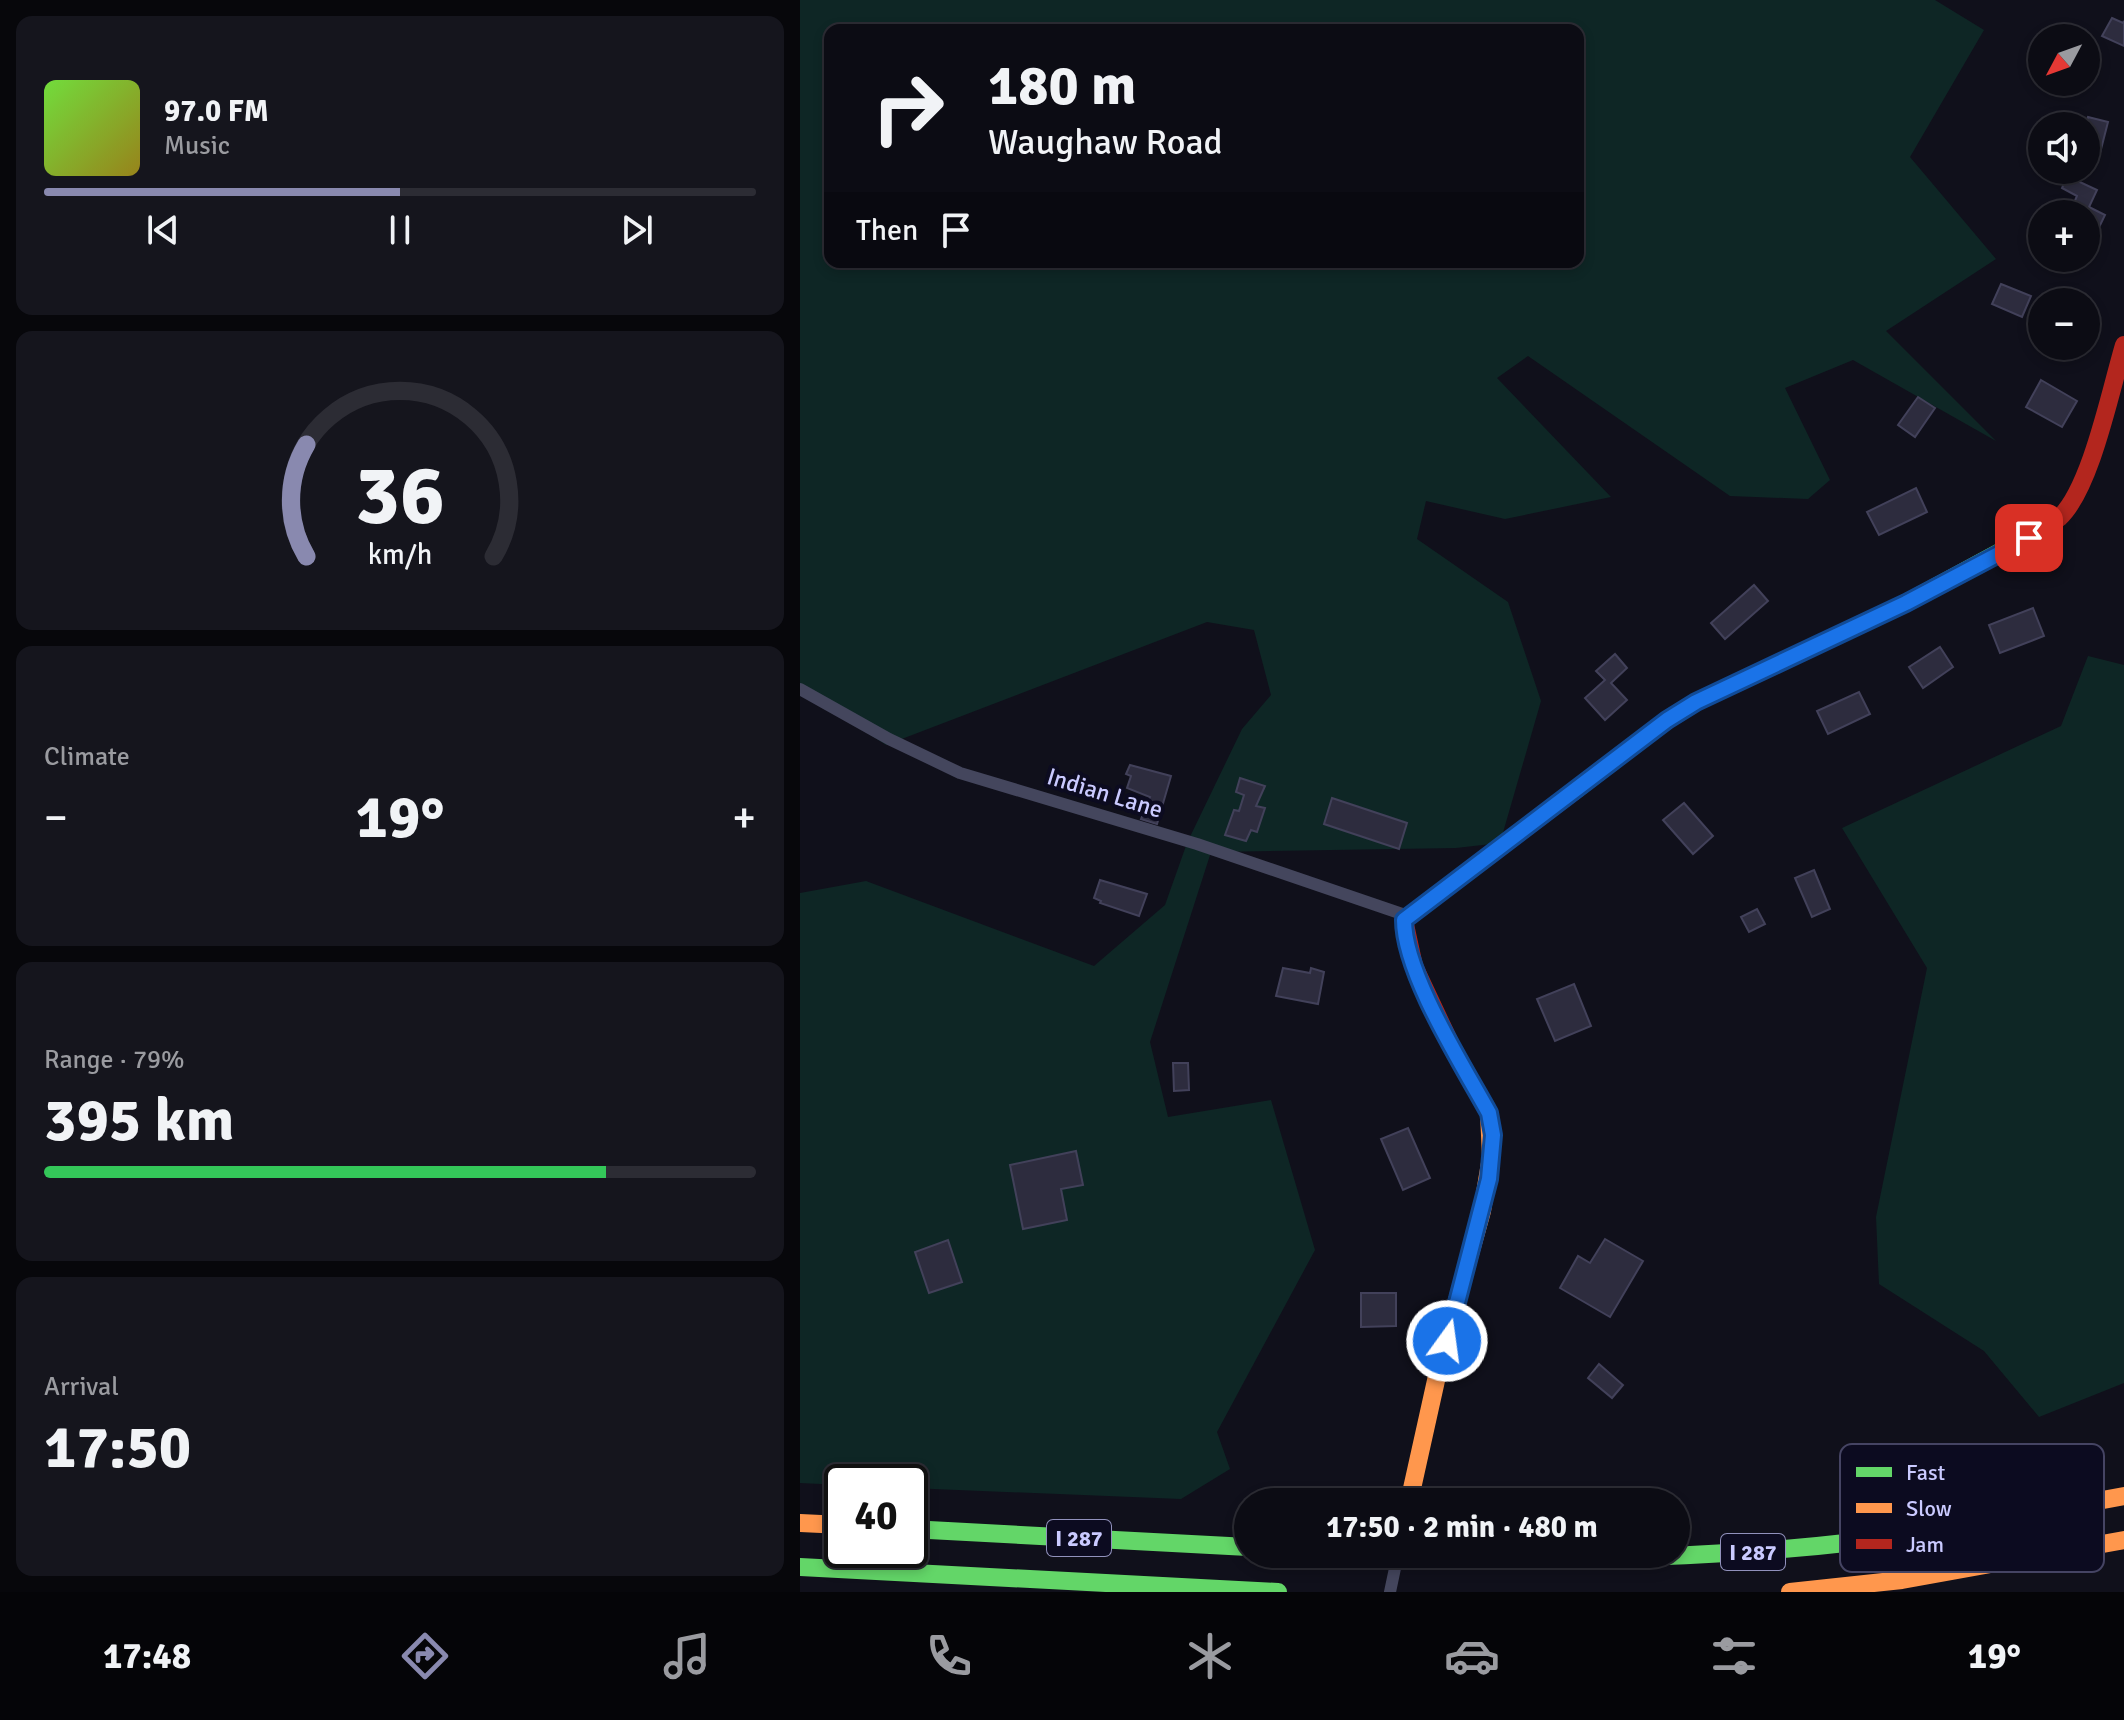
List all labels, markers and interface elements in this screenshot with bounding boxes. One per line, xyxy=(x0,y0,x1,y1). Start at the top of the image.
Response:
north arrow xyxy=(2028,24,2100,96)
map controls xyxy=(2028,24,2100,360)
text: 180 m xyxy=(988,51,1136,120)
icon: right xyxy=(856,56,960,160)
text: 97.0 FM xyxy=(164,93,269,130)
button: sound xyxy=(2028,112,2100,184)
text: Waughaw Road xyxy=(988,120,1223,165)
text: Music xyxy=(164,130,230,162)
button: + xyxy=(2028,200,2100,272)
icon: previous xyxy=(141,208,185,252)
icon: pause xyxy=(378,208,422,252)
icon: next xyxy=(615,208,659,252)
icon: arrive xyxy=(934,208,978,252)
text: Then xyxy=(856,212,918,249)
button: − xyxy=(2028,288,2100,360)
text: 36 xyxy=(355,444,445,546)
pin xyxy=(1995,504,2063,572)
icon: arrive xyxy=(2007,516,2051,560)
text: km/h xyxy=(368,537,432,572)
text: Climate xyxy=(44,741,130,773)
street label: Indian Lane xyxy=(1044,761,1166,825)
text: 19° xyxy=(356,781,444,855)
text: − xyxy=(44,791,68,845)
text: + xyxy=(732,791,756,845)
text: Range · 79% xyxy=(44,1044,185,1076)
text: 395 km xyxy=(44,1084,234,1158)
position arrow xyxy=(1405,1299,1489,1383)
text: Arrival xyxy=(44,1371,119,1403)
text: 17:50 xyxy=(44,1411,191,1485)
legend xyxy=(1840,1444,2104,1572)
text: Fast xyxy=(1906,1459,1946,1486)
speed limit sign: 40 xyxy=(824,1464,928,1568)
text: Slow xyxy=(1906,1495,1952,1522)
text: 17:50 · 2 min · 480 m xyxy=(1326,1509,1598,1546)
road number: I 287 xyxy=(1047,1520,1111,1556)
text: Jam xyxy=(1906,1531,1944,1558)
road number: I 287 xyxy=(1721,1534,1785,1570)
icon: directions xyxy=(397,1628,453,1684)
icon: music xyxy=(659,1628,715,1684)
icon: phone xyxy=(921,1628,977,1684)
icon: climate xyxy=(1182,1628,1238,1684)
icon: car xyxy=(1444,1628,1500,1684)
icon: filters xyxy=(1706,1628,1762,1684)
text: 17:48 xyxy=(103,1634,191,1679)
text: 19° xyxy=(1968,1634,2021,1679)

